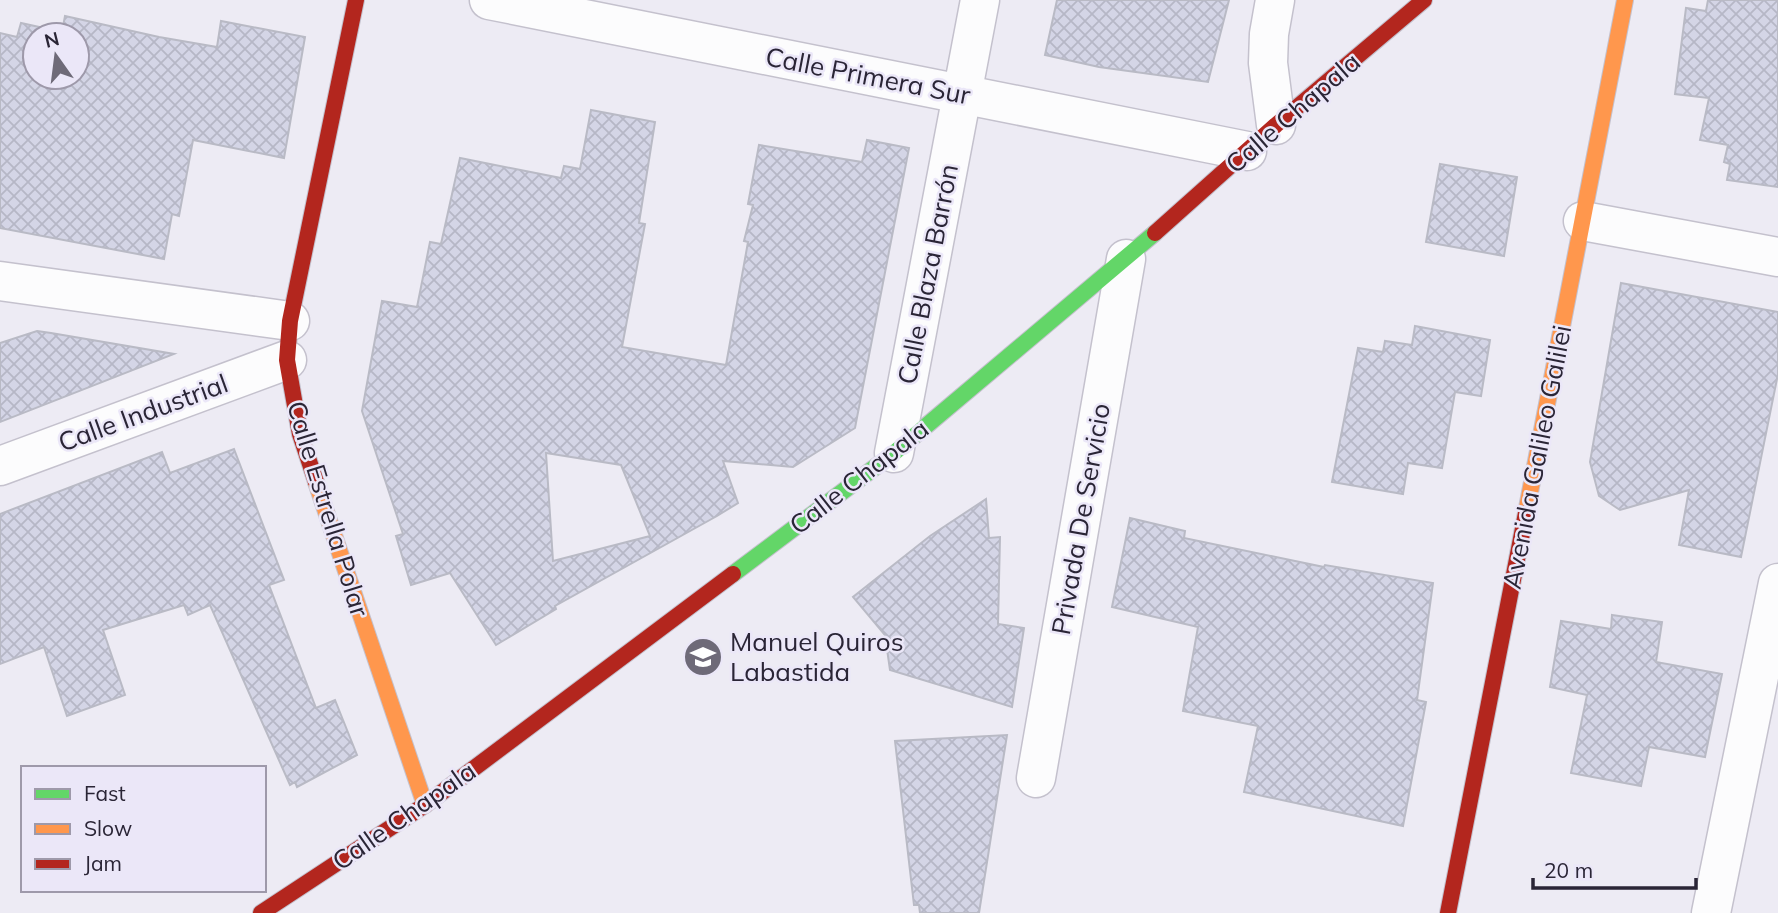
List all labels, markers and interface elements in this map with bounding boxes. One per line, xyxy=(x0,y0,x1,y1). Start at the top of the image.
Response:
north arrow xyxy=(21,21,91,91)
text: N xyxy=(42,26,62,53)
street label: Calle Primera Sur xyxy=(763,39,974,112)
street label: Calle Chapala xyxy=(1218,45,1367,180)
street label: Calle Blaza Barrón xyxy=(890,161,965,387)
street label: Avenida Galileo Galilei xyxy=(1495,322,1578,592)
street label: Calle Industrial xyxy=(53,367,232,458)
street label: Calle Estrella Polar xyxy=(280,397,377,621)
street label: Privada De Servicio xyxy=(1044,401,1117,637)
street label: Calle Chapala xyxy=(782,412,935,541)
place label: Manuel Quiros Labastida xyxy=(730,625,904,688)
school or university icon: Manuel Quiros Labastida xyxy=(682,636,724,678)
street label: Calle Chapala xyxy=(325,754,482,877)
legend xyxy=(21,766,266,892)
text: Fast xyxy=(84,780,126,806)
text: Slow xyxy=(84,815,132,841)
scale bar xyxy=(1533,846,1696,890)
text: Jam xyxy=(84,850,122,876)
text: 20 m xyxy=(1544,857,1593,883)

